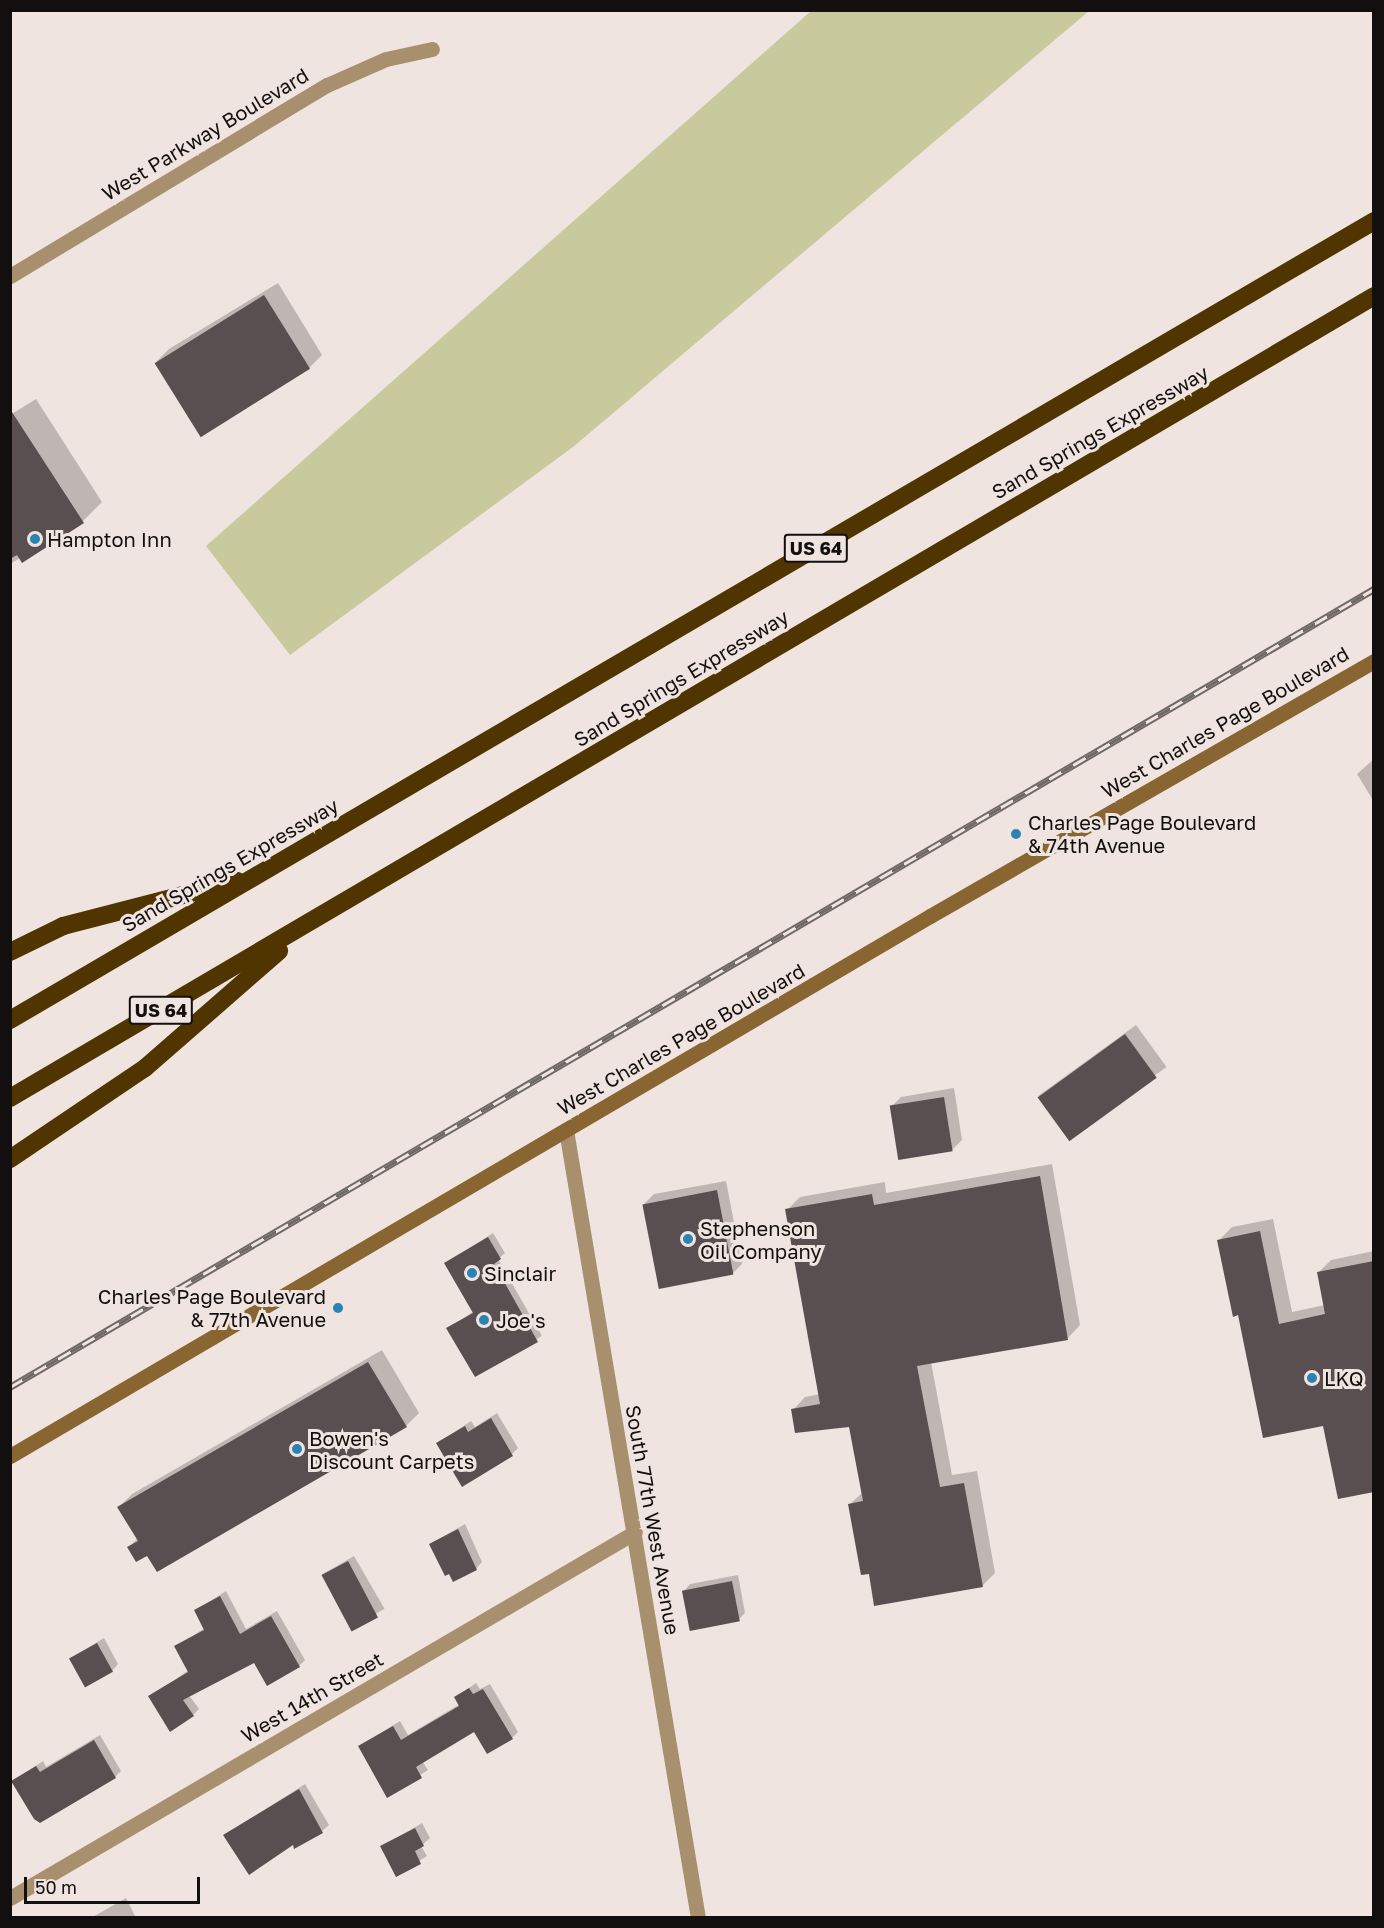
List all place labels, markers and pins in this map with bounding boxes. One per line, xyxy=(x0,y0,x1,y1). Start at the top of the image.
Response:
place label: Hampton Inn xyxy=(47,527,172,551)
marker: Hampton Inn xyxy=(28,532,42,546)
place label: Charles Page Boulevard & 74th Avenue xyxy=(1028,810,1256,857)
marker: Charles Page Boulevard & 74th Avenue xyxy=(1009,827,1023,841)
place label: Stephenson Oil Company xyxy=(700,1216,822,1263)
marker: Stephenson Oil Company xyxy=(681,1232,695,1246)
place label: Sinclair xyxy=(484,1261,556,1285)
marker: Sinclair xyxy=(465,1266,479,1280)
place label: Charles Page Boulevard & 77th Avenue xyxy=(98,1284,326,1331)
marker: Charles Page Boulevard & 77th Avenue xyxy=(331,1301,345,1315)
place label: Joe's xyxy=(496,1308,545,1332)
marker: Joe's xyxy=(477,1313,491,1327)
place label: LKQ xyxy=(1324,1366,1364,1390)
marker: LKQ xyxy=(1305,1371,1319,1385)
place label: Bowen's Discount Carpets xyxy=(309,1426,474,1473)
marker: Bowen's Discount Carpets xyxy=(290,1442,304,1456)

